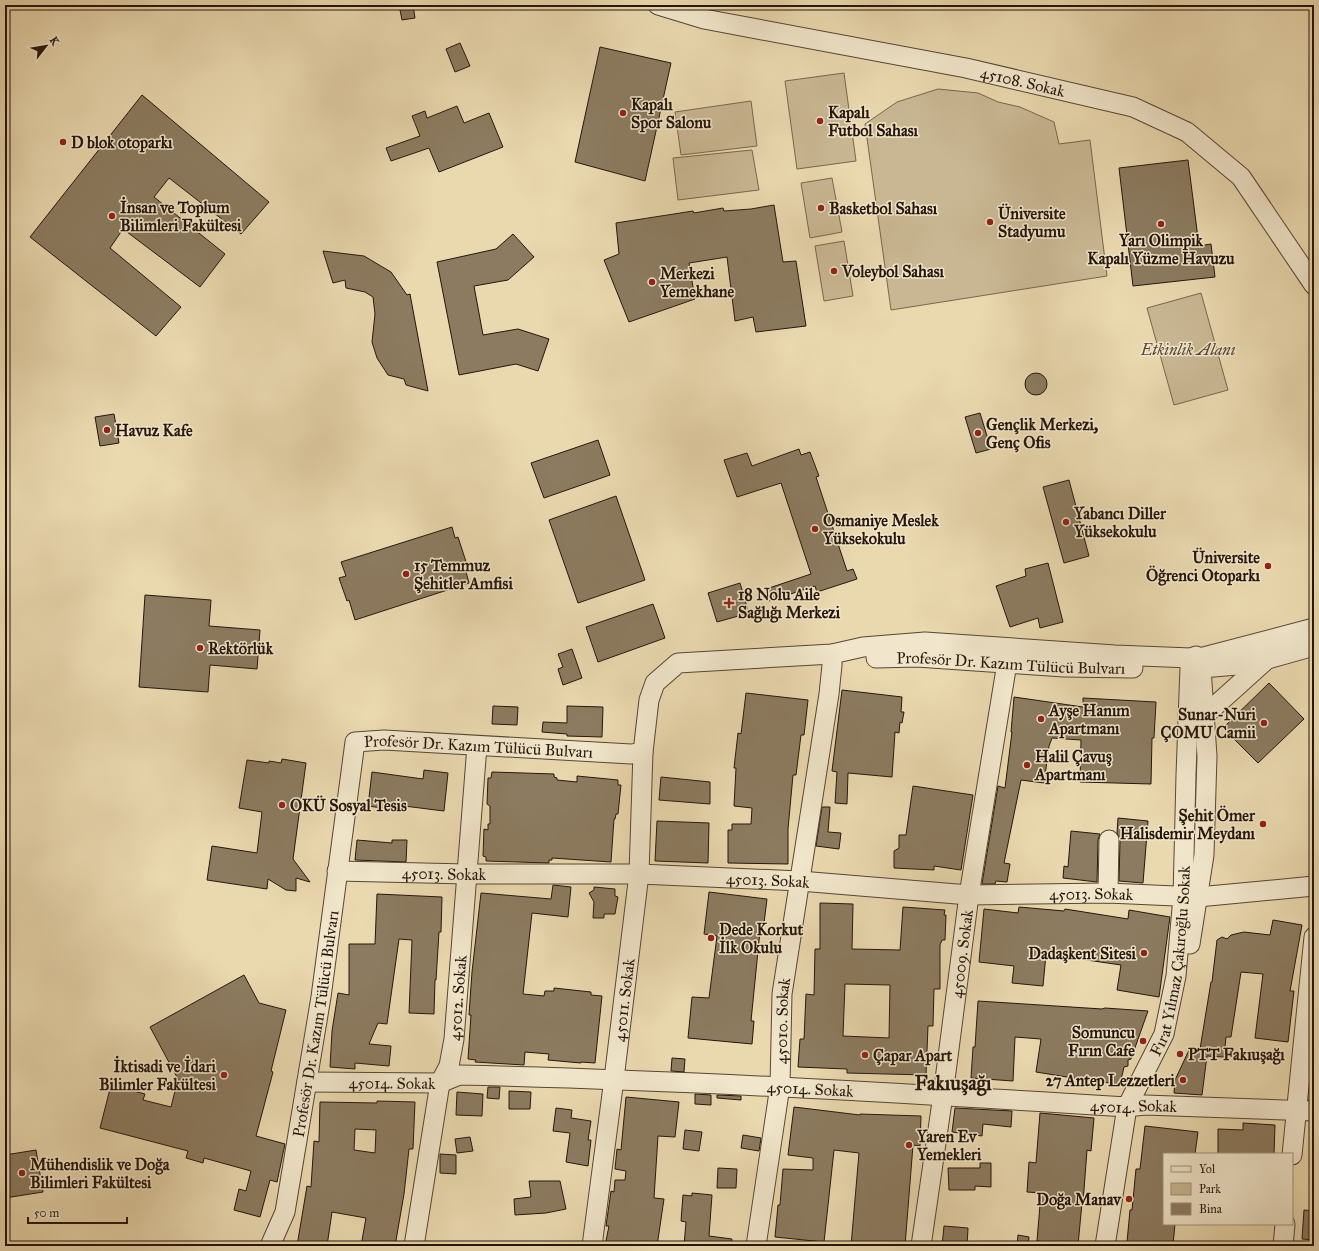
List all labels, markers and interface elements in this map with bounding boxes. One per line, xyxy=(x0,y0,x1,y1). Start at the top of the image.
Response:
north arrow xyxy=(26,26,66,66)
text: K xyxy=(47,34,62,49)
street label: 45108. Sokak xyxy=(979,63,1067,101)
place label: Kapalı Spor Salonu xyxy=(631,95,712,133)
place label: Kapalı Futbol Sahası xyxy=(828,103,919,140)
marker: Kapalı Spor Salonu xyxy=(618,108,628,118)
marker: Kapalı Futbol Sahası xyxy=(815,116,825,126)
place label: D blok otoparkı xyxy=(71,133,173,153)
marker: D blok otoparkı xyxy=(58,137,68,147)
place label: İnsan ve Toplum Bilimleri Fakültesi xyxy=(120,196,242,235)
place label: Basketbol Sahası xyxy=(829,199,938,218)
marker: Basketbol Sahası xyxy=(816,203,826,213)
place label: Üniversite Stadyumu xyxy=(998,203,1066,242)
marker: İnsan ve Toplum Bilimleri Fakültesi xyxy=(107,211,117,221)
marker: Üniversite Stadyumu xyxy=(985,217,995,227)
marker: Yarı Olimpik Kapalı Yüzme Havuzu xyxy=(1156,219,1166,229)
place label: Yarı Olimpik Kapalı Yüzme Havuzu xyxy=(1087,231,1235,269)
place label: Voleybol Sahası xyxy=(841,262,945,282)
place label: Merkezi Yemekhane xyxy=(659,264,734,301)
marker: Voleybol Sahası xyxy=(829,266,839,276)
marker: Merkezi Yemekhane xyxy=(647,277,657,287)
park label: Etkinlik Alanı xyxy=(1140,340,1236,359)
place label: Gençlik Merkezi, Genç Ofis xyxy=(986,415,1098,453)
place label: Havuz Kafe xyxy=(115,421,193,440)
marker: Havuz Kafe xyxy=(102,425,112,435)
marker: Gençlik Merkezi, Genç Ofis xyxy=(973,428,983,438)
place label: Yabancı Diller Yüksekokulu xyxy=(1073,504,1167,541)
place label: Osmaniye Meslek Yüksekokulu xyxy=(822,511,939,548)
marker: Yabancı Diller Yüksekokulu xyxy=(1061,517,1071,527)
marker: Osmaniye Meslek Yüksekokulu xyxy=(810,524,820,534)
place label: Üniversite Öğrenci Otoparkı xyxy=(1146,547,1261,586)
place label: 15 Temmuz Şehitler Amfisi xyxy=(414,556,513,594)
marker: Üniversite Öğrenci Otoparkı xyxy=(1263,561,1273,571)
marker: 15 Temmuz Şehitler Amfisi xyxy=(401,569,411,579)
place label: 18 Nolu Aile Sağlığı Merkezi xyxy=(738,585,841,623)
marker: 18 Nolu Aile Sağlığı Merkezi xyxy=(723,597,735,609)
place label: Rektörlük xyxy=(208,639,274,658)
marker: Rektörlük xyxy=(195,643,205,653)
street label: Profesör Dr. Kazım Tülücü Bulvarı xyxy=(896,648,1126,678)
place label: Ayşe Hanım Apartmanı xyxy=(1048,701,1130,739)
place label: Sunar-Nuri ÇOMU Camii xyxy=(1161,705,1257,743)
marker: Ayşe Hanım Apartmanı xyxy=(1036,714,1046,724)
marker: Sunar-Nuri ÇOMU Camii xyxy=(1259,718,1269,728)
street label: Profesör Dr. Kazım Tülücü Bulvarı xyxy=(363,731,594,762)
place label: Halil Çavuş Apartmanı xyxy=(1034,747,1112,785)
marker: Halil Çavuş Apartmanı xyxy=(1022,760,1032,770)
place label: OKÜ Sosyal Tesis xyxy=(290,795,407,816)
marker: OKÜ Sosyal Tesis xyxy=(277,800,287,810)
place label: Şehit Ömer Halisdemir Meydanı xyxy=(1120,805,1256,844)
marker: Şehit Ömer Halisdemir Meydanı xyxy=(1258,819,1268,829)
street label: 45013. Sokak xyxy=(402,864,487,884)
street label: Fırat Yılmaz Çakıroğlu Sokak xyxy=(1146,865,1194,1059)
street label: 45013. Sokak xyxy=(725,869,811,892)
street label: 45013. Sokak xyxy=(1049,884,1134,904)
street label: Profesör Dr. Kazım Tülücü Bulvarı xyxy=(289,908,343,1139)
street label: 45009. Sokak xyxy=(947,908,977,999)
place label: Dede Korkut İlk Okulu xyxy=(719,920,804,957)
marker: Dede Korkut İlk Okulu xyxy=(706,933,716,943)
place label: Dadaşkent Sitesi xyxy=(1028,944,1137,964)
marker: Dadaşkent Sitesi xyxy=(1139,948,1149,958)
street label: 45012. Sokak xyxy=(445,954,471,1041)
street label: 45011. Sokak xyxy=(610,957,639,1043)
street label: 45010. Sokak xyxy=(771,976,795,1064)
place label: Somuncu Fırın Cafe xyxy=(1068,1023,1135,1060)
marker: Somuncu Fırın Cafe xyxy=(1138,1036,1148,1046)
place label: PTT Fakıuşağı xyxy=(1188,1045,1285,1065)
place label: Çapar Apart xyxy=(873,1046,952,1066)
marker: PTT Fakıuşağı xyxy=(1175,1049,1185,1059)
marker: Çapar Apart xyxy=(860,1050,870,1060)
place label: İktisadi ve İdari Bilimler Fakültesi xyxy=(99,1055,217,1094)
marker: İktisadi ve İdari Bilimler Fakültesi xyxy=(219,1070,229,1080)
district label: Fakıuşağı xyxy=(914,1071,992,1096)
place label: 27 Antep Lezzetleri xyxy=(1045,1071,1176,1091)
street label: 45014. Sokak xyxy=(348,1073,436,1093)
marker: 27 Antep Lezzetleri xyxy=(1178,1075,1188,1085)
street label: 45014. Sokak xyxy=(766,1077,855,1101)
street label: 45014. Sokak xyxy=(1090,1096,1178,1117)
place label: Yaren Ev Yemekleri xyxy=(916,1127,982,1164)
marker: Yaren Ev Yemekleri xyxy=(904,1140,914,1150)
legend xyxy=(1163,1153,1293,1225)
place label: Mühendislik ve Doğa Bilimleri Fakültesi xyxy=(30,1155,171,1192)
text: Yol xyxy=(1199,1162,1216,1176)
marker: Mühendislik ve Doğa Bilimleri Fakültesi xyxy=(17,1168,27,1178)
text: Park xyxy=(1199,1182,1221,1196)
place label: Doğa Manav xyxy=(1036,1190,1122,1210)
marker: Doğa Manav xyxy=(1124,1194,1134,1204)
scale bar xyxy=(28,1199,127,1225)
text: Bina xyxy=(1199,1202,1223,1216)
text: 50 m xyxy=(34,1206,59,1220)

